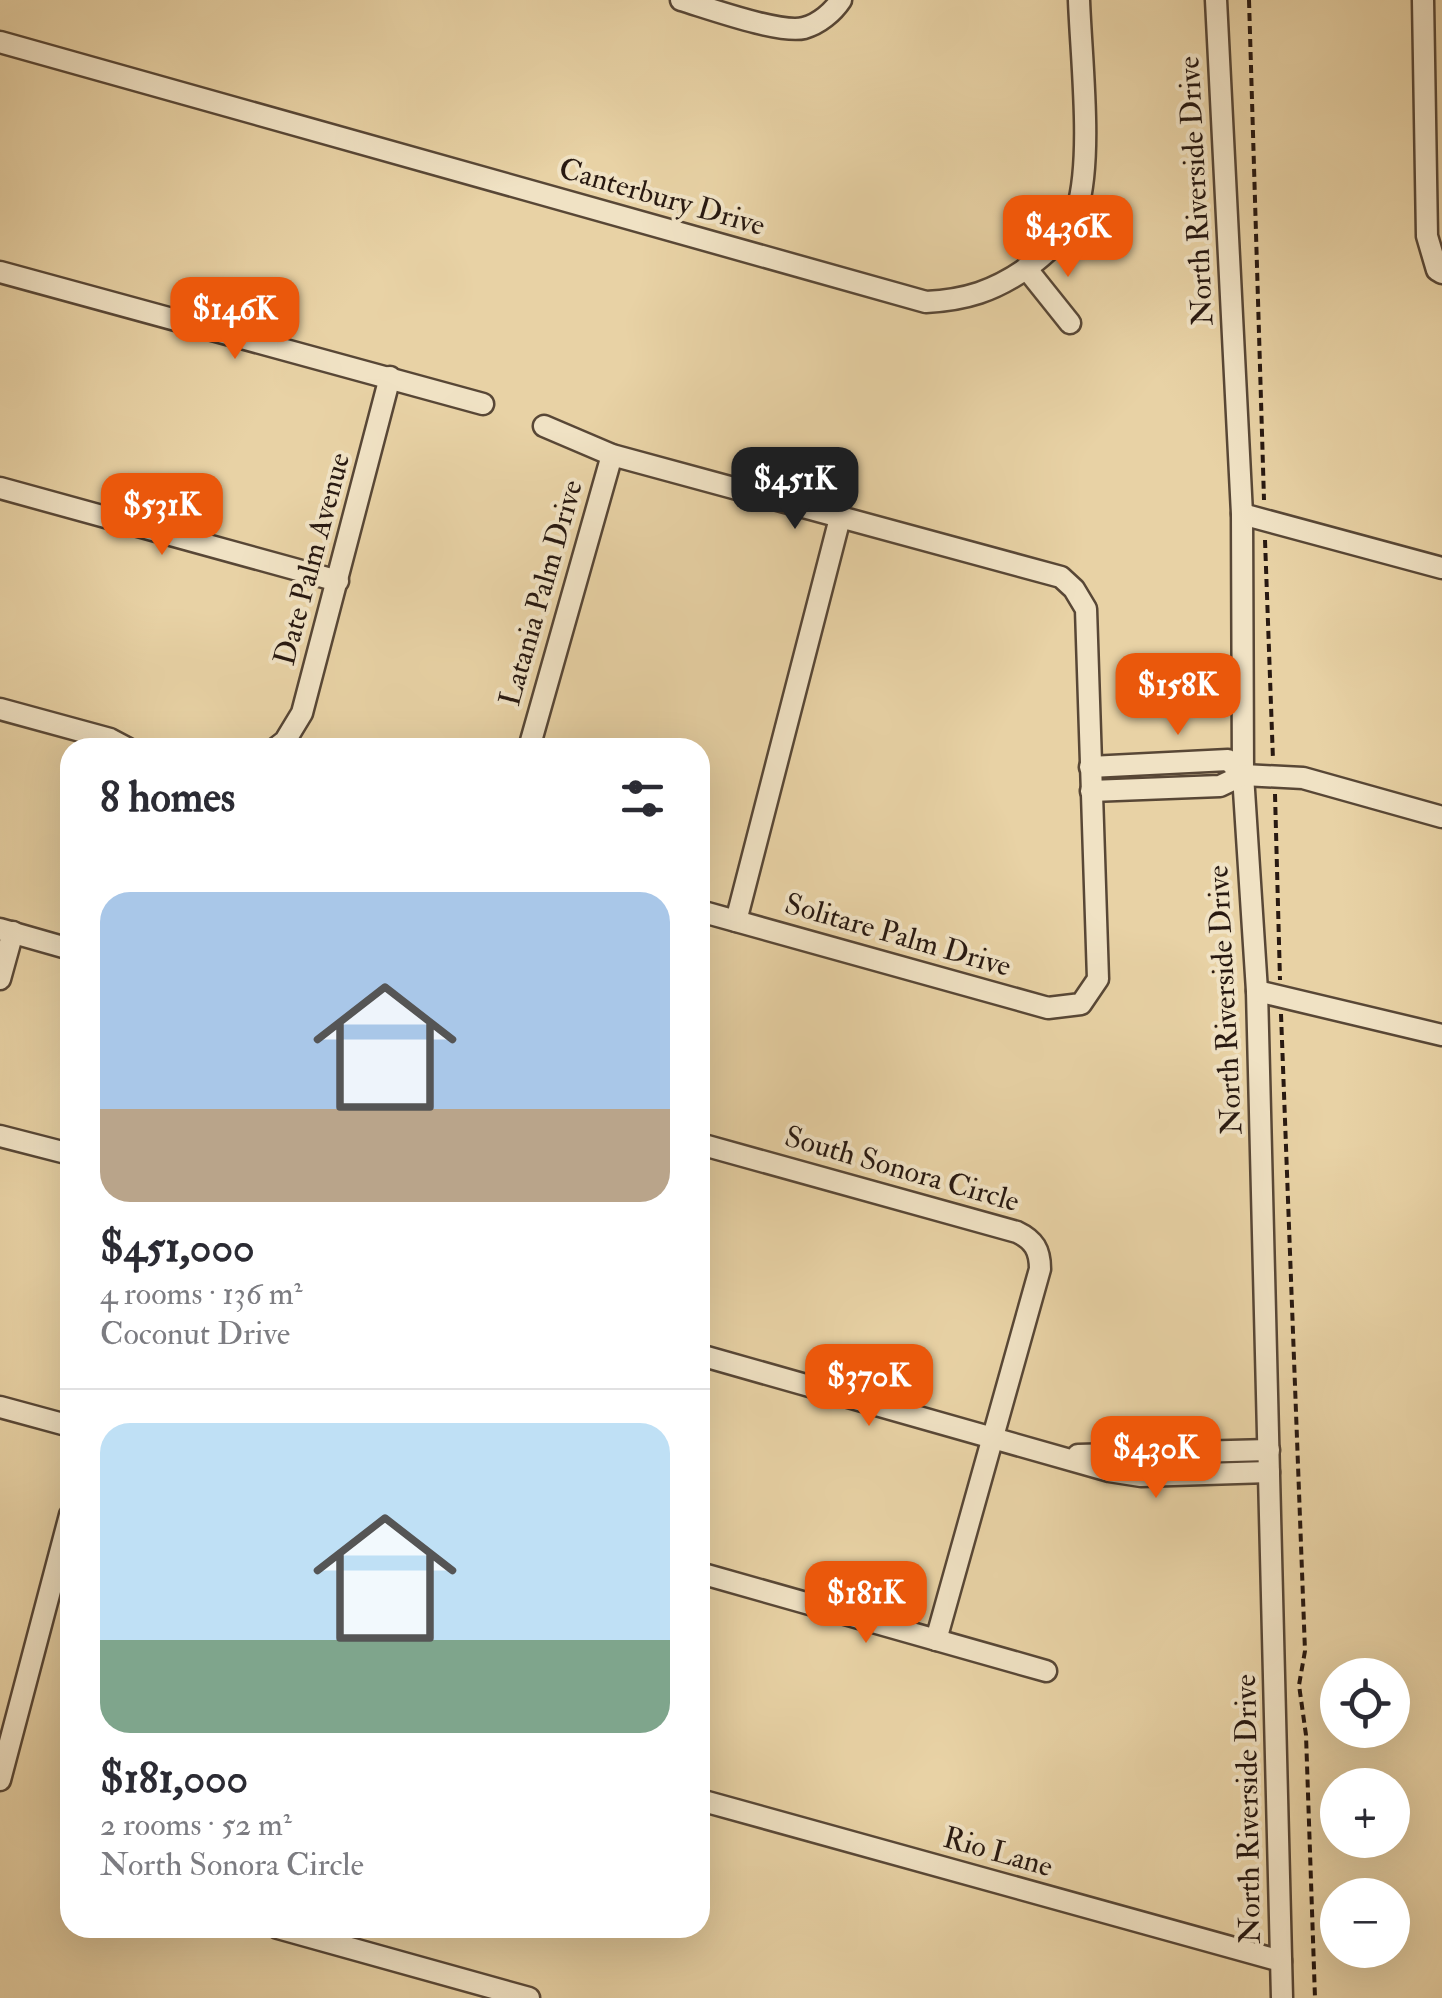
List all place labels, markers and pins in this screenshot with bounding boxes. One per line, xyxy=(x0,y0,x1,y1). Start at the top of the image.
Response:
pin: $436K xyxy=(998,195,1138,280)
pin: $146K xyxy=(165,277,305,362)
pin: $451K xyxy=(725,447,865,532)
pin: $531K xyxy=(92,473,232,558)
pin: $158K xyxy=(1108,653,1248,738)
pin: $370K xyxy=(799,1344,939,1429)
pin: $430K xyxy=(1086,1416,1226,1501)
pin: $181K xyxy=(796,1561,936,1646)

